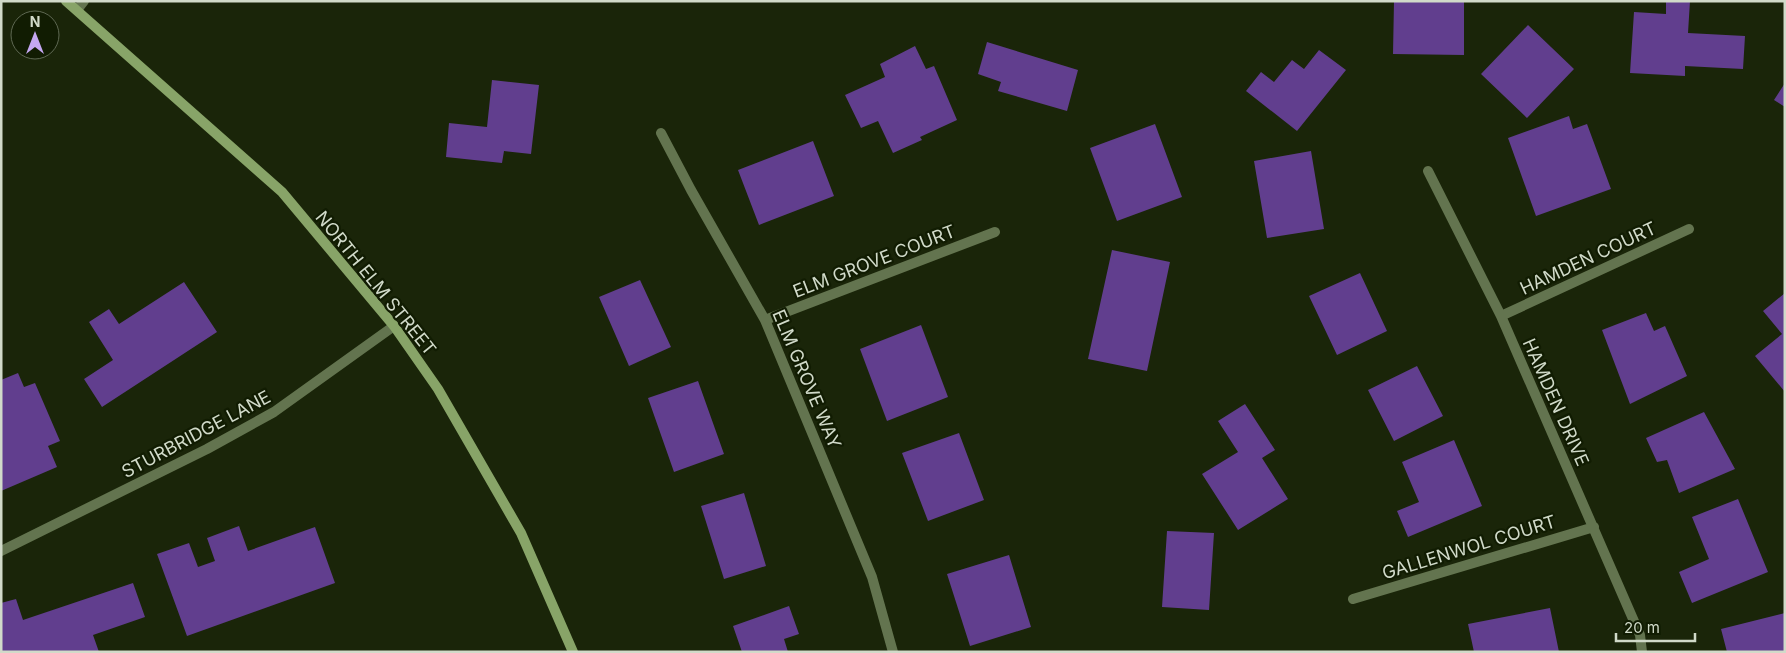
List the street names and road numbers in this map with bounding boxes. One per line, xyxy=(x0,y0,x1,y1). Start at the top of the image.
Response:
street label: NORTH ELM STREET xyxy=(311,207,441,359)
street label: HAMDEN COURT xyxy=(1516,217,1660,299)
street label: ELM GROVE COURT xyxy=(790,220,958,302)
street label: ELM GROVE WAY xyxy=(768,306,846,452)
street label: HAMDEN DRIVE xyxy=(1519,335,1593,469)
street label: STURBRIDGE LANE xyxy=(118,386,274,482)
street label: GALLENWOL COURT xyxy=(1380,511,1558,583)

